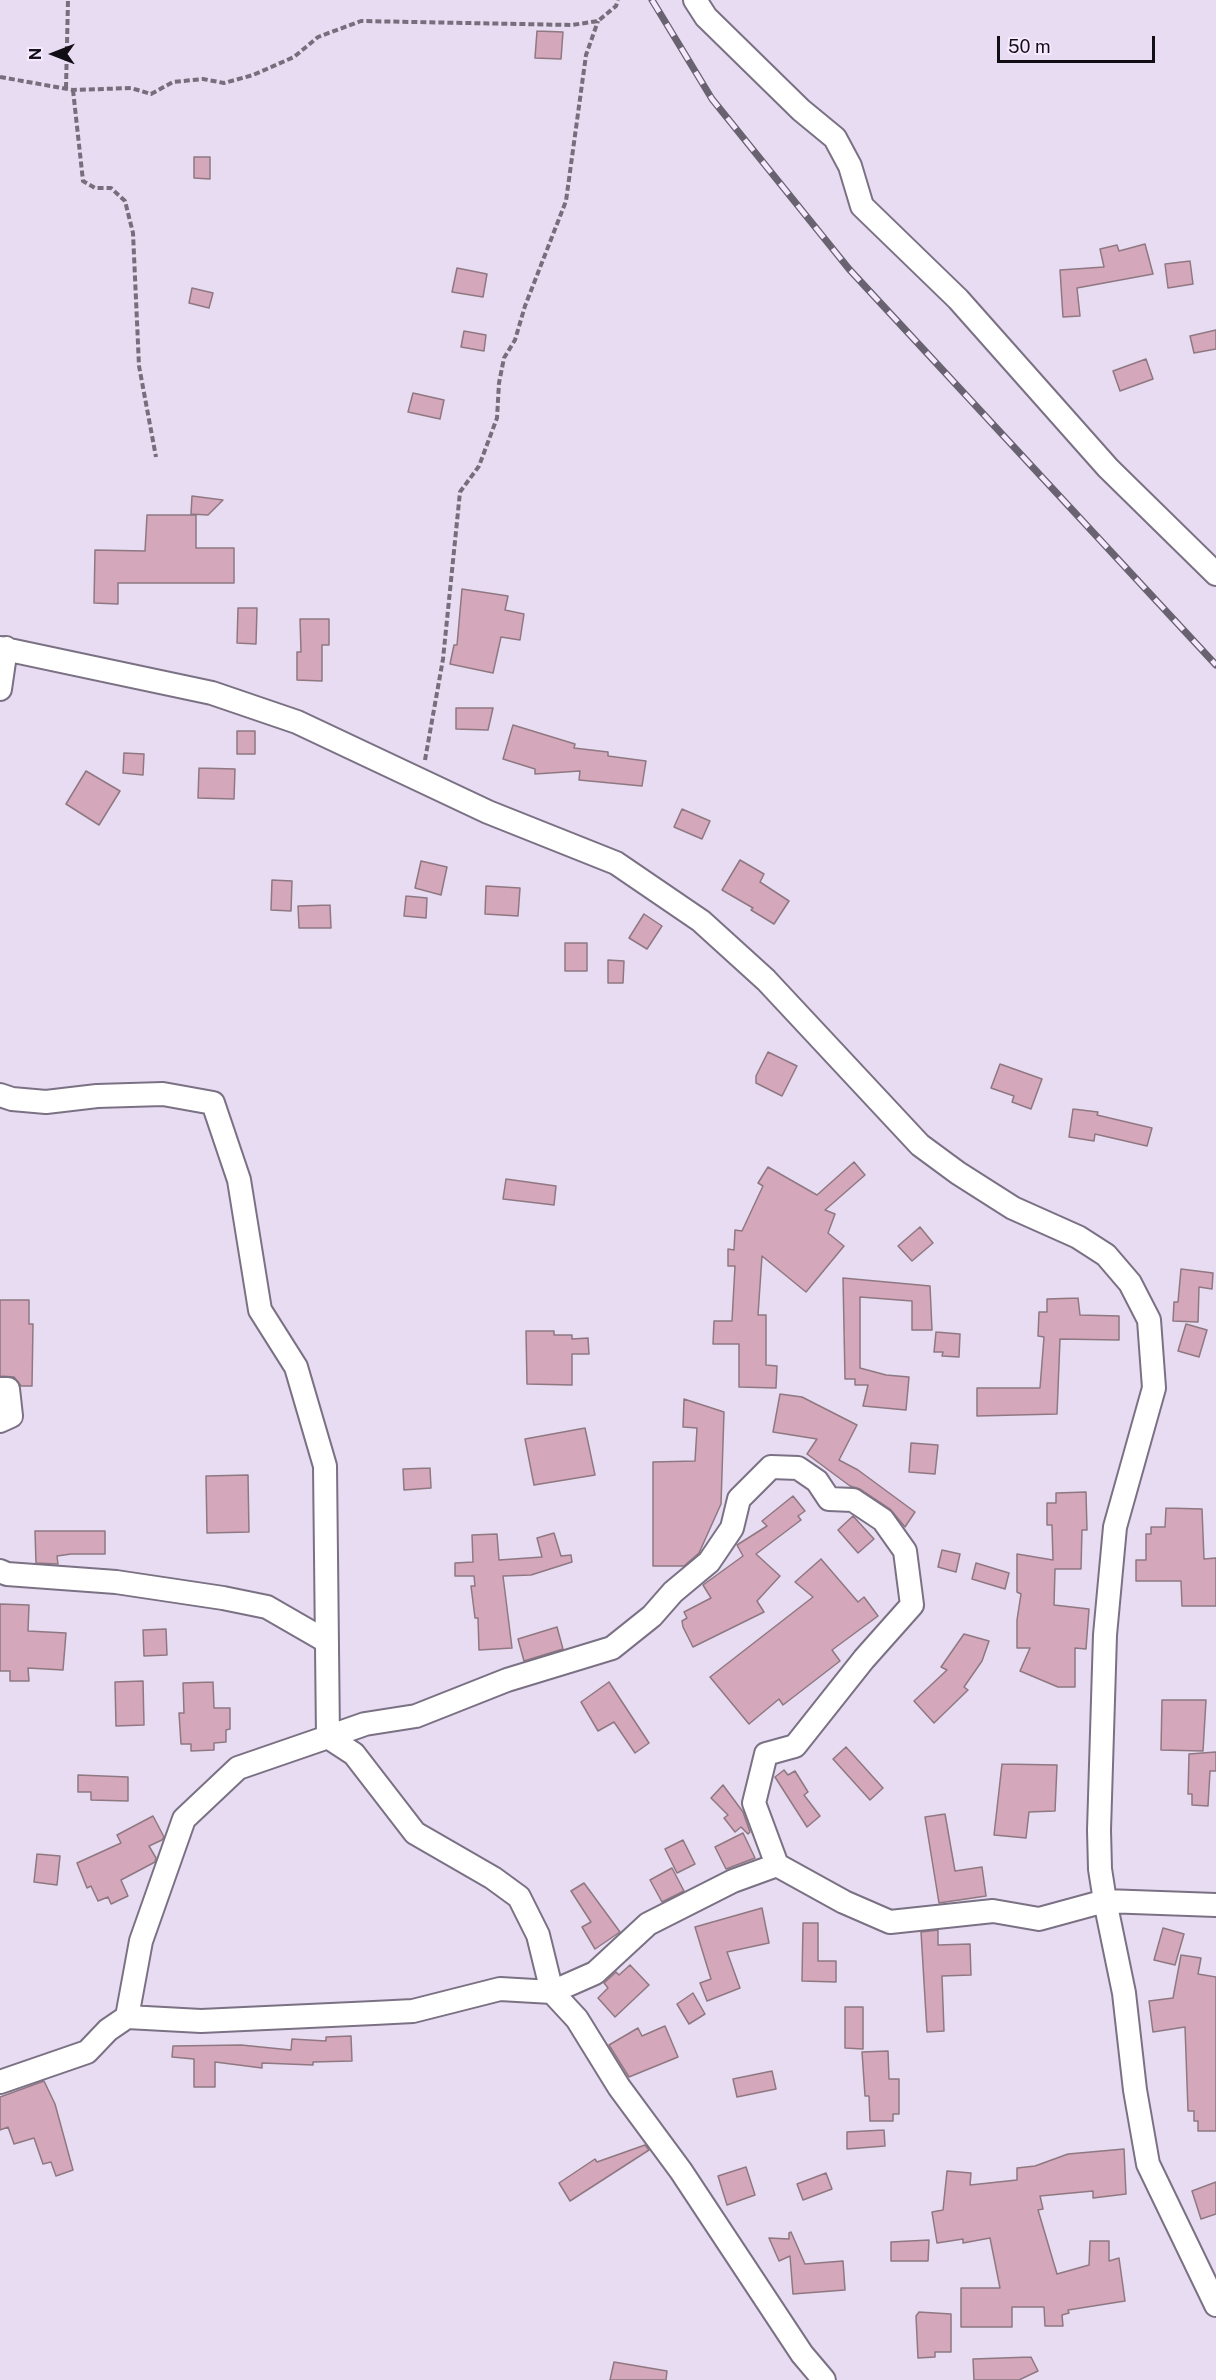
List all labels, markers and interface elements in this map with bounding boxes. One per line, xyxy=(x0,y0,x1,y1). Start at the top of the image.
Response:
north arrow xyxy=(24,24,84,84)
scale bar xyxy=(1000,24,1158,62)
text: 50 m xyxy=(1008,36,1051,57)
text: N xyxy=(26,48,45,60)

